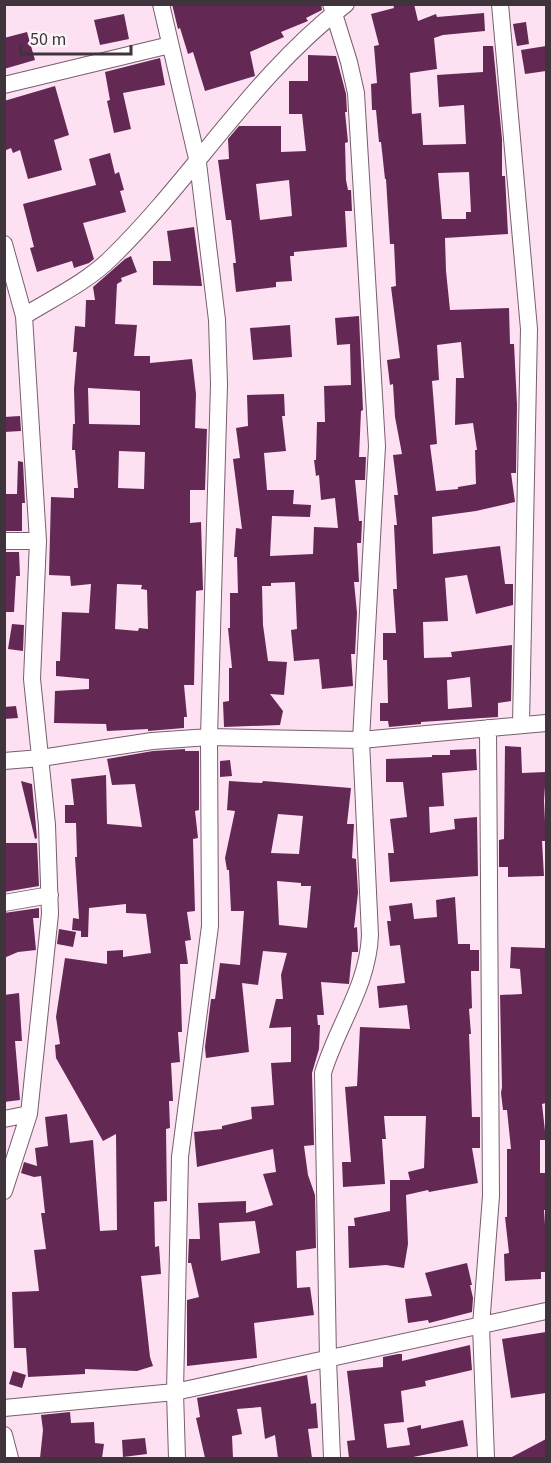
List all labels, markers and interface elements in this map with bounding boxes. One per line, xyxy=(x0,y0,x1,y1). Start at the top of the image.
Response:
scale bar xyxy=(21,18,130,56)
text: 50 m xyxy=(30,27,66,52)

